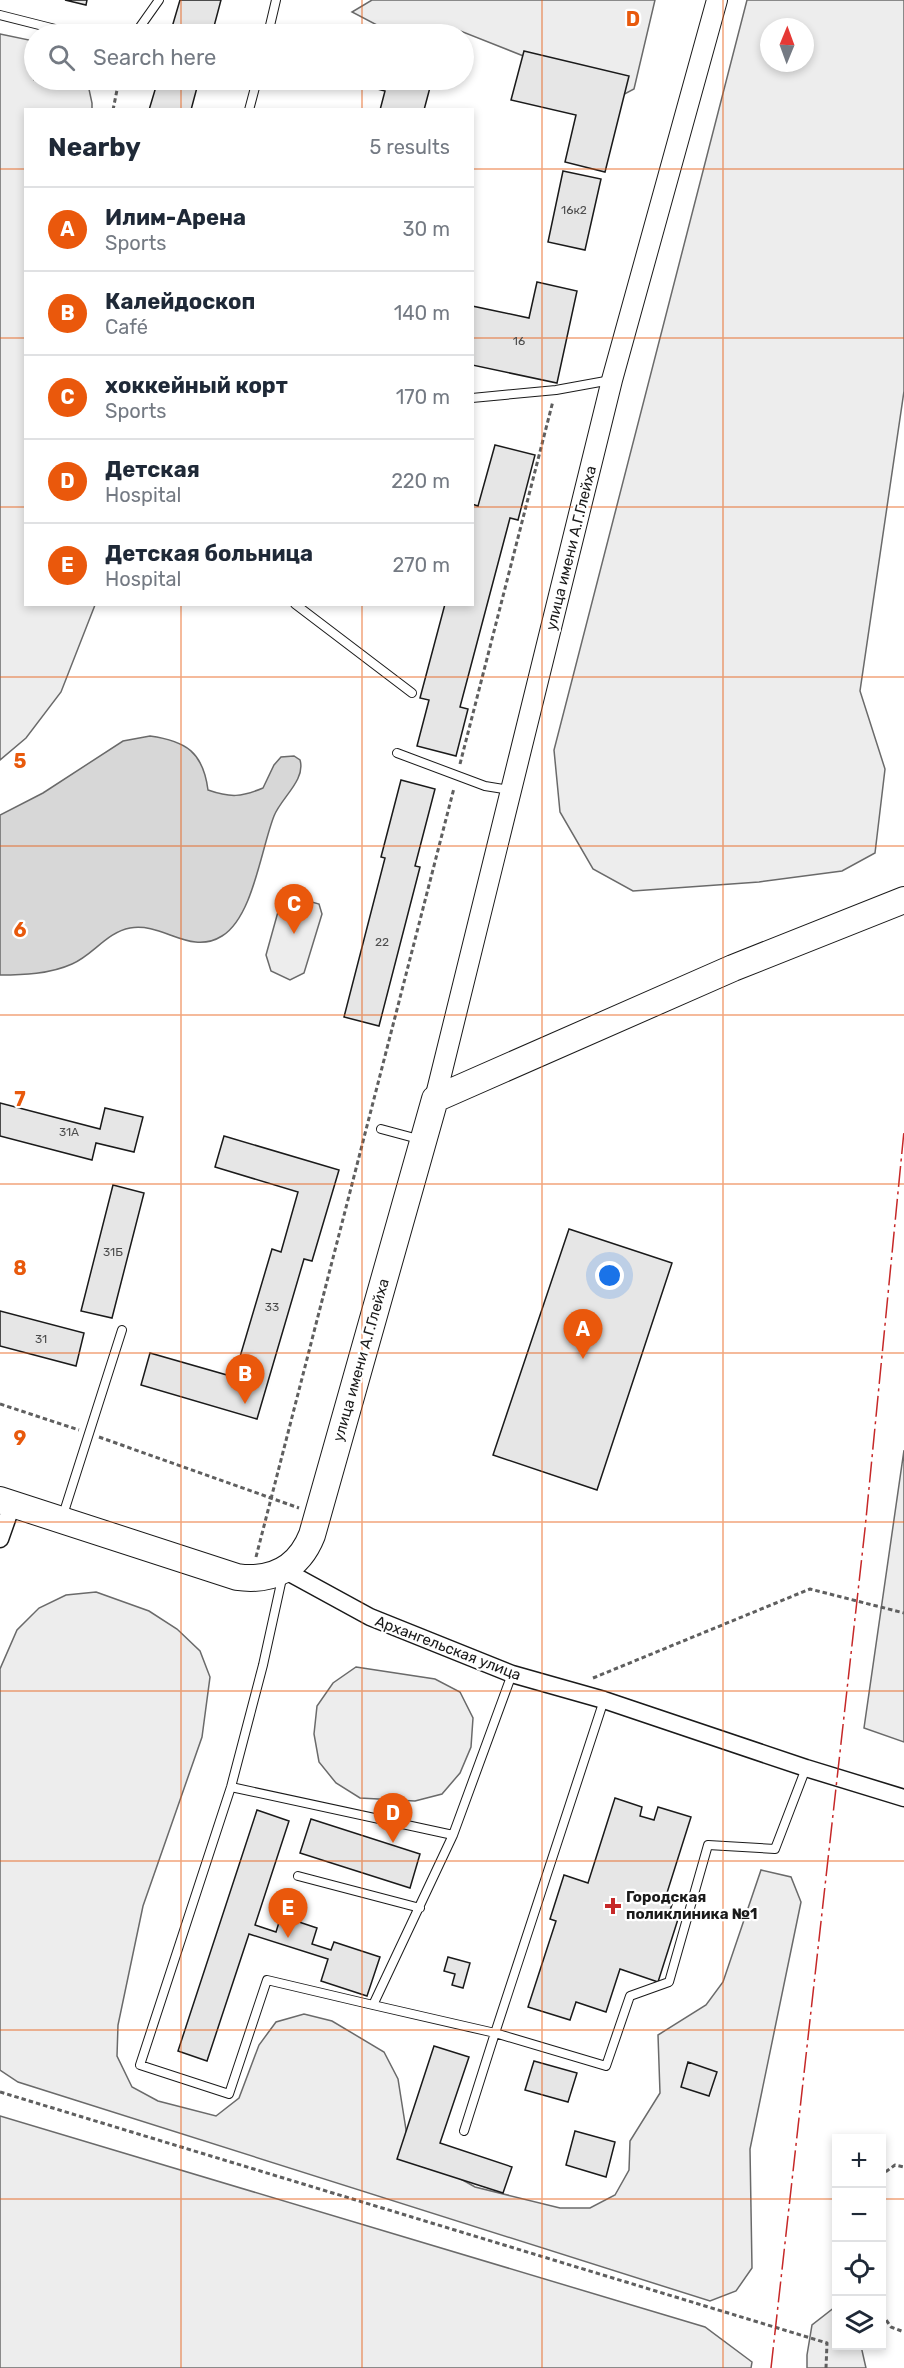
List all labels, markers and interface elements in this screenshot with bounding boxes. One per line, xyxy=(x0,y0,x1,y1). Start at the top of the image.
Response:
text: D xyxy=(626,7,640,31)
north arrow xyxy=(760,18,814,72)
search box xyxy=(24,24,474,90)
icon: search xyxy=(45,41,78,74)
text: Search here xyxy=(93,44,216,71)
text: Nearby xyxy=(48,132,141,163)
text: 5 results xyxy=(369,135,450,159)
house number: 16к2 xyxy=(561,203,587,217)
text: Илим-Арена xyxy=(105,204,246,231)
text: A xyxy=(60,217,75,241)
text: 30 m xyxy=(403,217,450,241)
text: Sports xyxy=(105,231,166,255)
text: Калейдоскоп xyxy=(105,288,255,315)
text: B xyxy=(60,301,75,325)
text: 140 m xyxy=(394,301,450,325)
text: Café xyxy=(105,315,148,339)
house number: 16 xyxy=(513,334,525,348)
text: хоккейный корт xyxy=(105,372,288,399)
text: C xyxy=(60,385,75,409)
text: 170 m xyxy=(396,385,450,409)
text: Sports xyxy=(105,399,166,423)
text: Детская xyxy=(105,456,200,483)
street label: улица имени А.Г.Глейха xyxy=(542,464,600,632)
text: D xyxy=(60,469,75,493)
text: 220 m xyxy=(391,469,450,493)
text: Hospital xyxy=(105,483,181,507)
text: Детская больница xyxy=(105,540,313,567)
text: E xyxy=(61,553,74,577)
text: 270 m xyxy=(393,553,450,577)
text: Hospital xyxy=(105,567,181,591)
text: 5 xyxy=(14,749,27,773)
pin: C xyxy=(274,884,314,934)
text: 6 xyxy=(13,918,27,942)
house number: 22 xyxy=(375,935,389,949)
text: 7 xyxy=(14,1087,26,1111)
house number: 31А xyxy=(59,1125,79,1139)
house number: 31Б xyxy=(103,1245,123,1259)
text: 8 xyxy=(13,1256,27,1280)
your location xyxy=(595,1261,624,1290)
street label: улица имени А.Г.Глейха xyxy=(329,1276,393,1444)
house number: 33 xyxy=(265,1300,279,1314)
pin: A xyxy=(564,1310,602,1359)
house number: 31 xyxy=(35,1332,47,1346)
pin: B xyxy=(226,1354,264,1404)
text: 9 xyxy=(14,1426,27,1450)
street label: Архангельская улица xyxy=(372,1612,524,1684)
pin: D xyxy=(374,1794,412,1843)
pin: E xyxy=(268,1888,308,1938)
place label: Городская поликлиника №1 xyxy=(626,1888,758,1923)
marker: Городская поликлиника №1 xyxy=(604,1897,622,1915)
map controls xyxy=(832,2134,886,2350)
button: + xyxy=(832,2134,886,2188)
button: − xyxy=(832,2188,886,2242)
button: locate xyxy=(832,2242,886,2296)
button: layers xyxy=(832,2296,886,2350)

